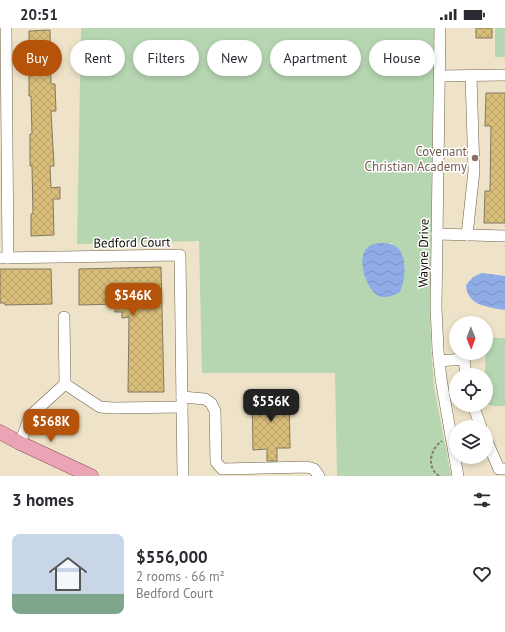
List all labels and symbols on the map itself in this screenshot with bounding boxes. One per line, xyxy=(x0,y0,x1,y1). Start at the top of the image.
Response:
place label: Covenant Christian Academy xyxy=(365,143,468,175)
marker: Covenant Christian Academy xyxy=(470,153,480,163)
street label: Wayne Drive xyxy=(414,218,433,288)
street label: Bedford Court xyxy=(93,233,171,252)
pin: $546K xyxy=(105,283,161,317)
north arrow xyxy=(449,316,493,360)
pin: $556K xyxy=(243,389,299,423)
pin: $568K xyxy=(23,409,79,443)

